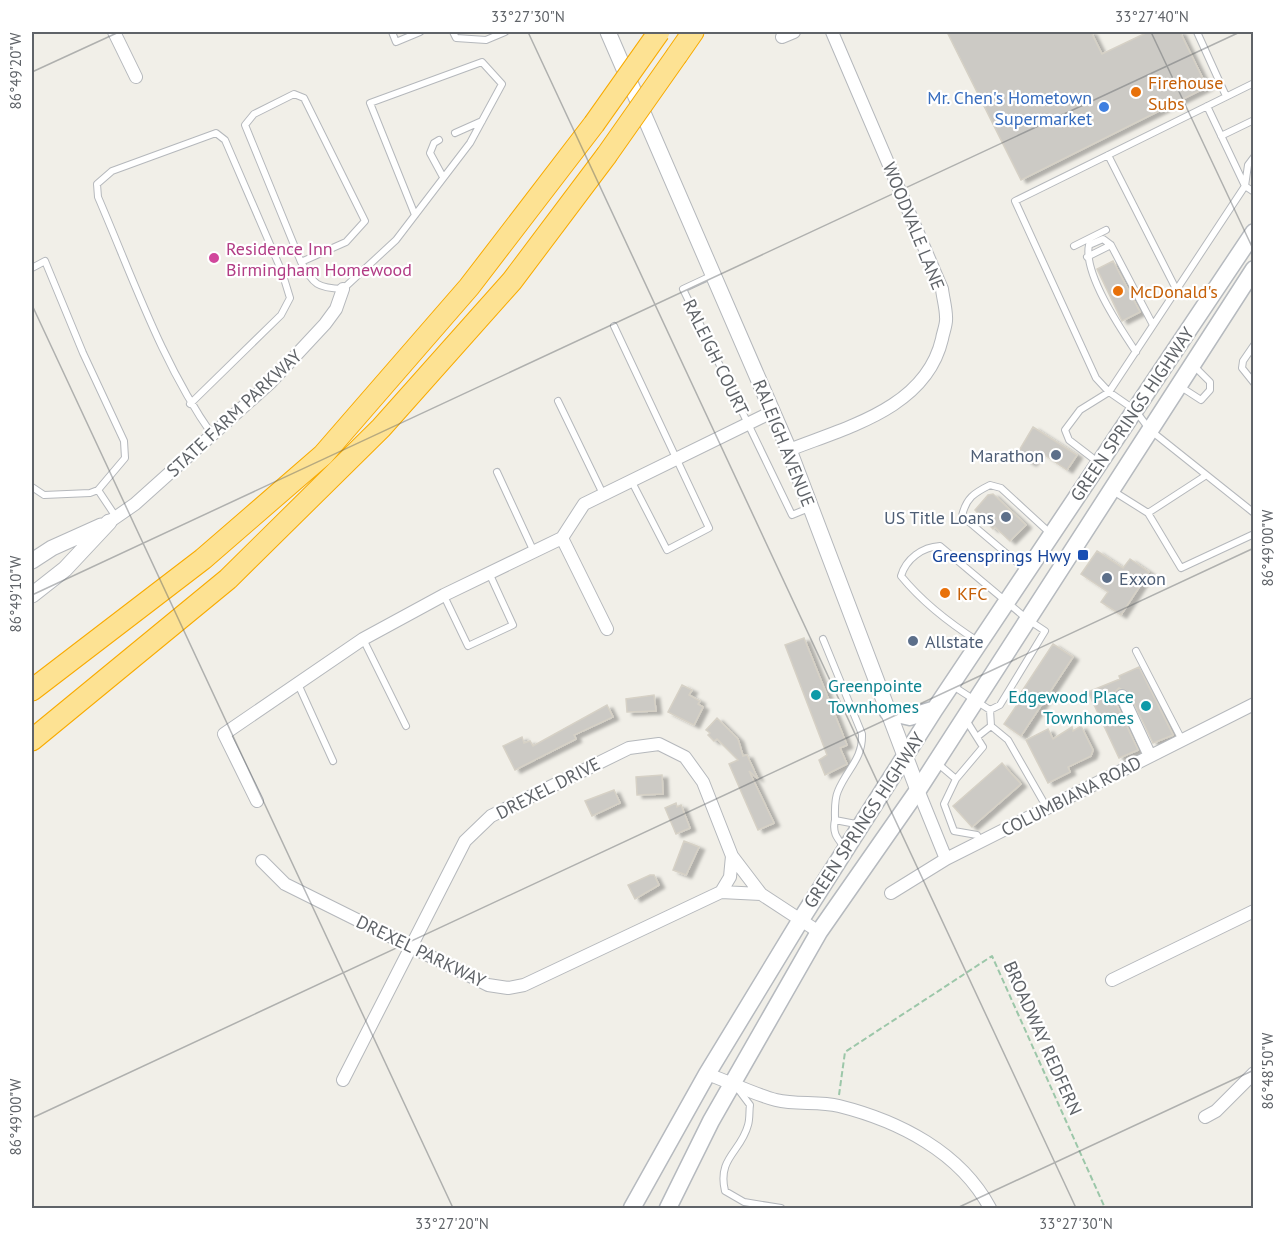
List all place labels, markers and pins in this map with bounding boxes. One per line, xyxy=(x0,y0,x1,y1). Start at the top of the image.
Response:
place label: Firehouse Subs xyxy=(1148,71,1223,115)
marker: Firehouse Subs xyxy=(1129,85,1143,99)
place label: Mr. Chen's Hometown Supermarket xyxy=(927,86,1092,130)
marker: Mr. Chen's Hometown Supermarket xyxy=(1097,100,1111,114)
place label: Residence Inn Birmingham Homewood xyxy=(226,237,412,281)
marker: Residence Inn Birmingham Homewood xyxy=(207,251,221,265)
place label: McDonald's xyxy=(1130,280,1218,303)
marker: McDonald's xyxy=(1111,284,1125,298)
place label: Marathon xyxy=(970,444,1044,467)
marker: Marathon xyxy=(1049,448,1063,462)
place label: US Title Loans xyxy=(884,506,994,529)
marker: US Title Loans xyxy=(999,510,1013,524)
place label: Greensprings Hwy xyxy=(932,544,1072,567)
marker: Greensprings Hwy xyxy=(1076,548,1090,562)
place label: Exxon xyxy=(1119,567,1166,590)
marker: Exxon xyxy=(1100,571,1114,585)
place label: KFC xyxy=(957,582,988,605)
marker: KFC xyxy=(938,586,952,600)
place label: Allstate xyxy=(925,630,984,653)
marker: Allstate xyxy=(906,634,920,648)
place label: Greenpointe Townhomes xyxy=(828,674,922,718)
place label: Edgewood Place Townhomes xyxy=(1008,685,1134,729)
marker: Greenpointe Townhomes xyxy=(809,688,823,702)
marker: Edgewood Place Townhomes xyxy=(1139,699,1153,713)

